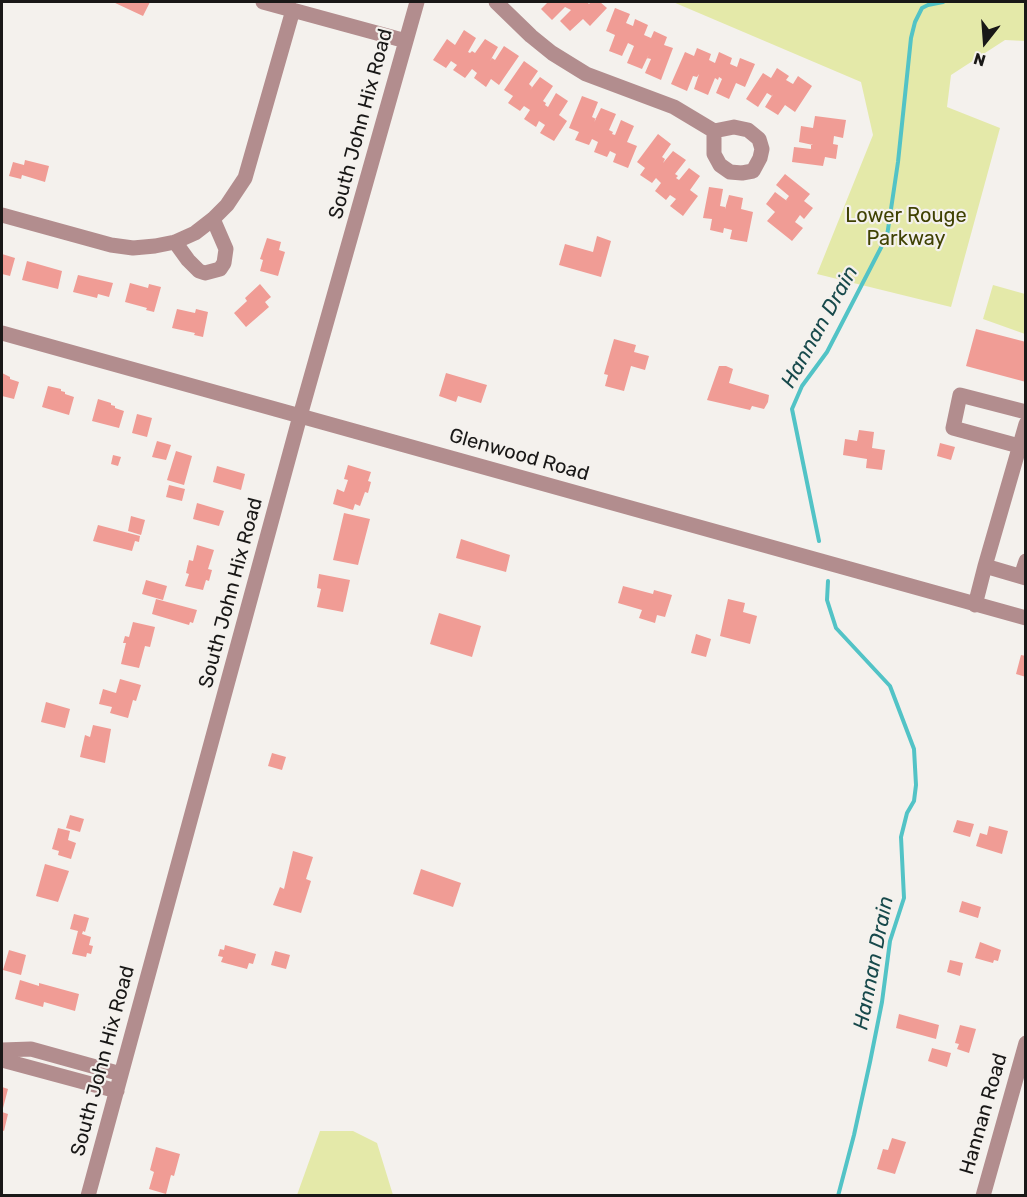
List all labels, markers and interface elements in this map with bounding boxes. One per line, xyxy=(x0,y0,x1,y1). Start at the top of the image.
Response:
north arrow xyxy=(955,12,1015,72)
street label: South John Hix Road xyxy=(324,26,398,222)
text: N xyxy=(971,49,988,70)
park label: Lower Rouge Parkway xyxy=(845,204,967,251)
water label: Hannan Drain xyxy=(776,262,864,392)
street label: Glenwood Road xyxy=(446,424,592,486)
street label: South John Hix Road xyxy=(194,495,268,691)
water label: Hannan Drain xyxy=(849,894,899,1032)
street label: South John Hix Road xyxy=(66,963,140,1159)
street label: Hannan Road xyxy=(955,1051,1013,1177)

